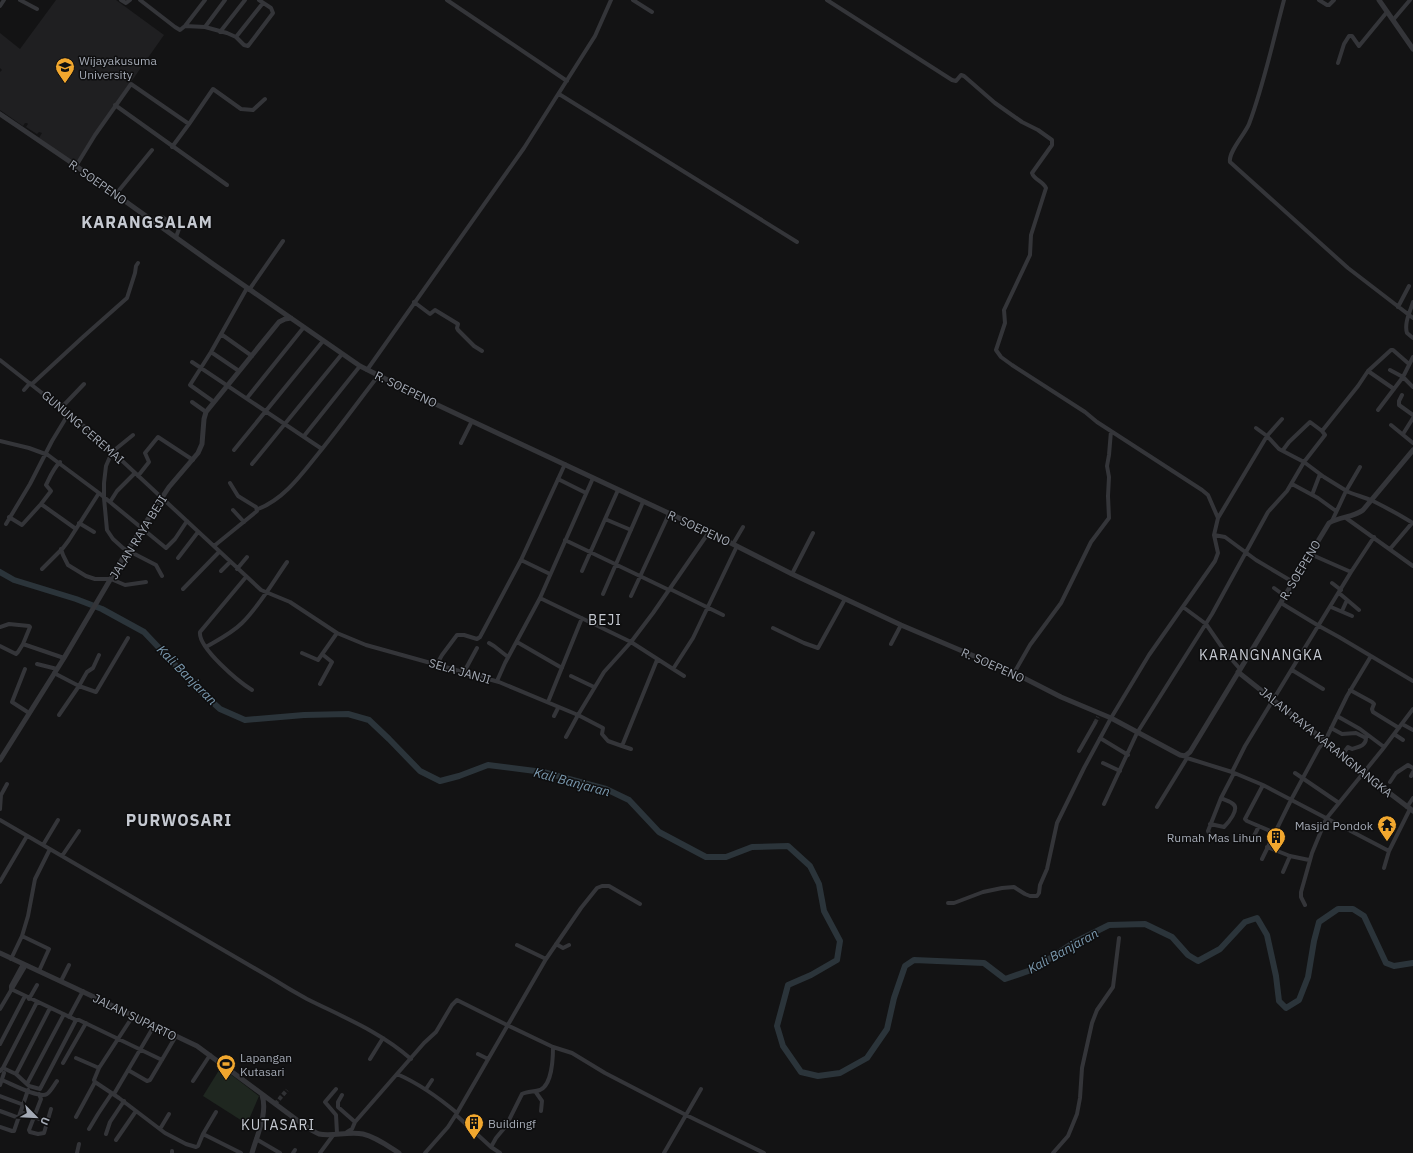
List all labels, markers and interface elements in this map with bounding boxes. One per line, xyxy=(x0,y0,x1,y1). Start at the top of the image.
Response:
place label: Wijayakusuma University xyxy=(79,53,157,82)
school or university icon: Wijayakusuma University xyxy=(54,56,76,84)
street label: R. SOEPENO xyxy=(66,156,130,208)
district label: KARANGSALAM xyxy=(81,212,213,232)
street label: R. SOEPENO xyxy=(372,367,440,411)
street label: GUNUNG CEREMAI xyxy=(39,387,127,467)
street label: JALAN RAYA BEJI xyxy=(106,492,170,582)
street label: R. SOEPENO xyxy=(665,507,733,549)
street label: R. SOEPENO xyxy=(1276,537,1324,603)
district label: BEJI xyxy=(588,611,622,629)
water label: Kali Banjaran xyxy=(153,641,221,709)
street label: R. SOEPENO xyxy=(959,644,1027,686)
district label: KARANGNANGKA xyxy=(1199,646,1323,664)
street label: SELA JANJI xyxy=(427,655,493,687)
street label: JALAN RAYA KARANGNANGKA xyxy=(1257,684,1396,800)
water label: Kali Banjaran xyxy=(532,764,612,800)
district label: PURWOSARI xyxy=(126,810,232,830)
temple icon: Masjid Pondok xyxy=(1376,814,1398,842)
place label: Masjid Pondok xyxy=(1295,818,1374,833)
building icon: Rumah Mas Lihun xyxy=(1265,826,1287,854)
place label: Rumah Mas Lihun xyxy=(1167,830,1262,845)
water label: Kali Banjaran xyxy=(1025,925,1101,977)
street label: JALAN SUPARTO xyxy=(91,990,179,1044)
place label: Lapangan Kutasari xyxy=(240,1050,292,1079)
sports icon: Lapangan Kutasari xyxy=(215,1053,237,1081)
north arrow xyxy=(16,1097,56,1137)
building icon: Buildingf xyxy=(463,1112,485,1140)
text: U xyxy=(37,1115,53,1127)
district label: KUTASARI xyxy=(241,1116,315,1134)
place label: Buildingf xyxy=(488,1116,536,1131)

